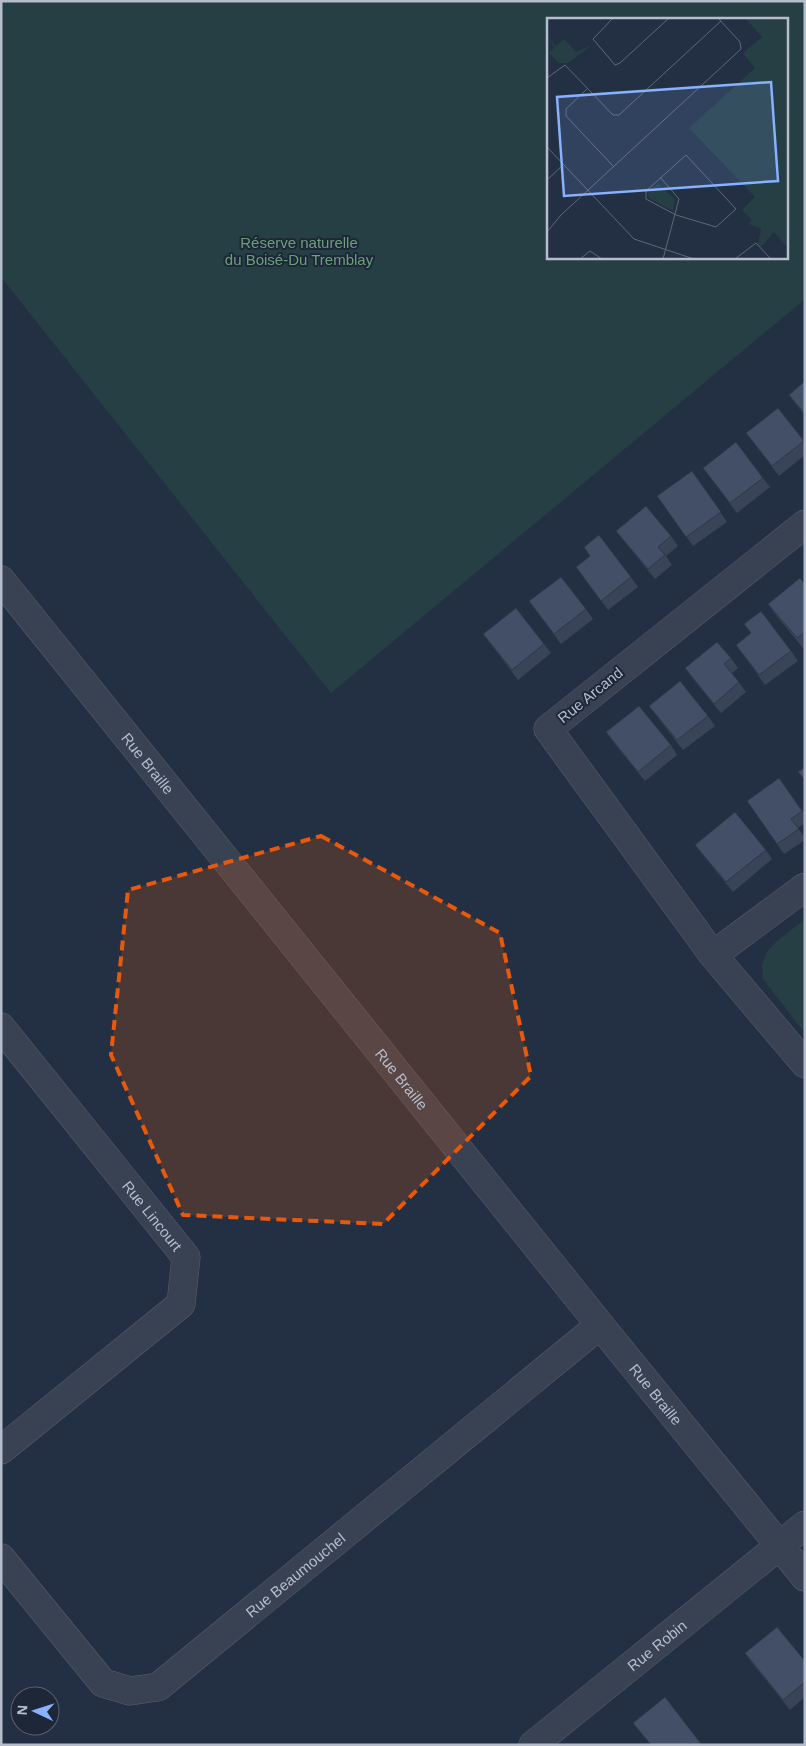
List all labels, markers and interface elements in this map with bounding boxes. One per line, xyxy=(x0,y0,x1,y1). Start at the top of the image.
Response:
inset map xyxy=(547,18,788,259)
park label: Réserve naturelle du Boisé-Du Tremblay xyxy=(225,234,374,268)
street label: Rue Arcand xyxy=(554,664,626,726)
street label: Rue Braille xyxy=(119,729,178,797)
street label: Rue Braille xyxy=(372,1045,432,1113)
street label: Rue Lincourt xyxy=(119,1177,186,1255)
street label: Rue Braille xyxy=(626,1360,686,1428)
street label: Rue Beaumouchel xyxy=(242,1529,348,1620)
street label: Rue Robin xyxy=(624,1616,690,1674)
north arrow xyxy=(10,1686,60,1736)
text: N xyxy=(14,1704,30,1716)

